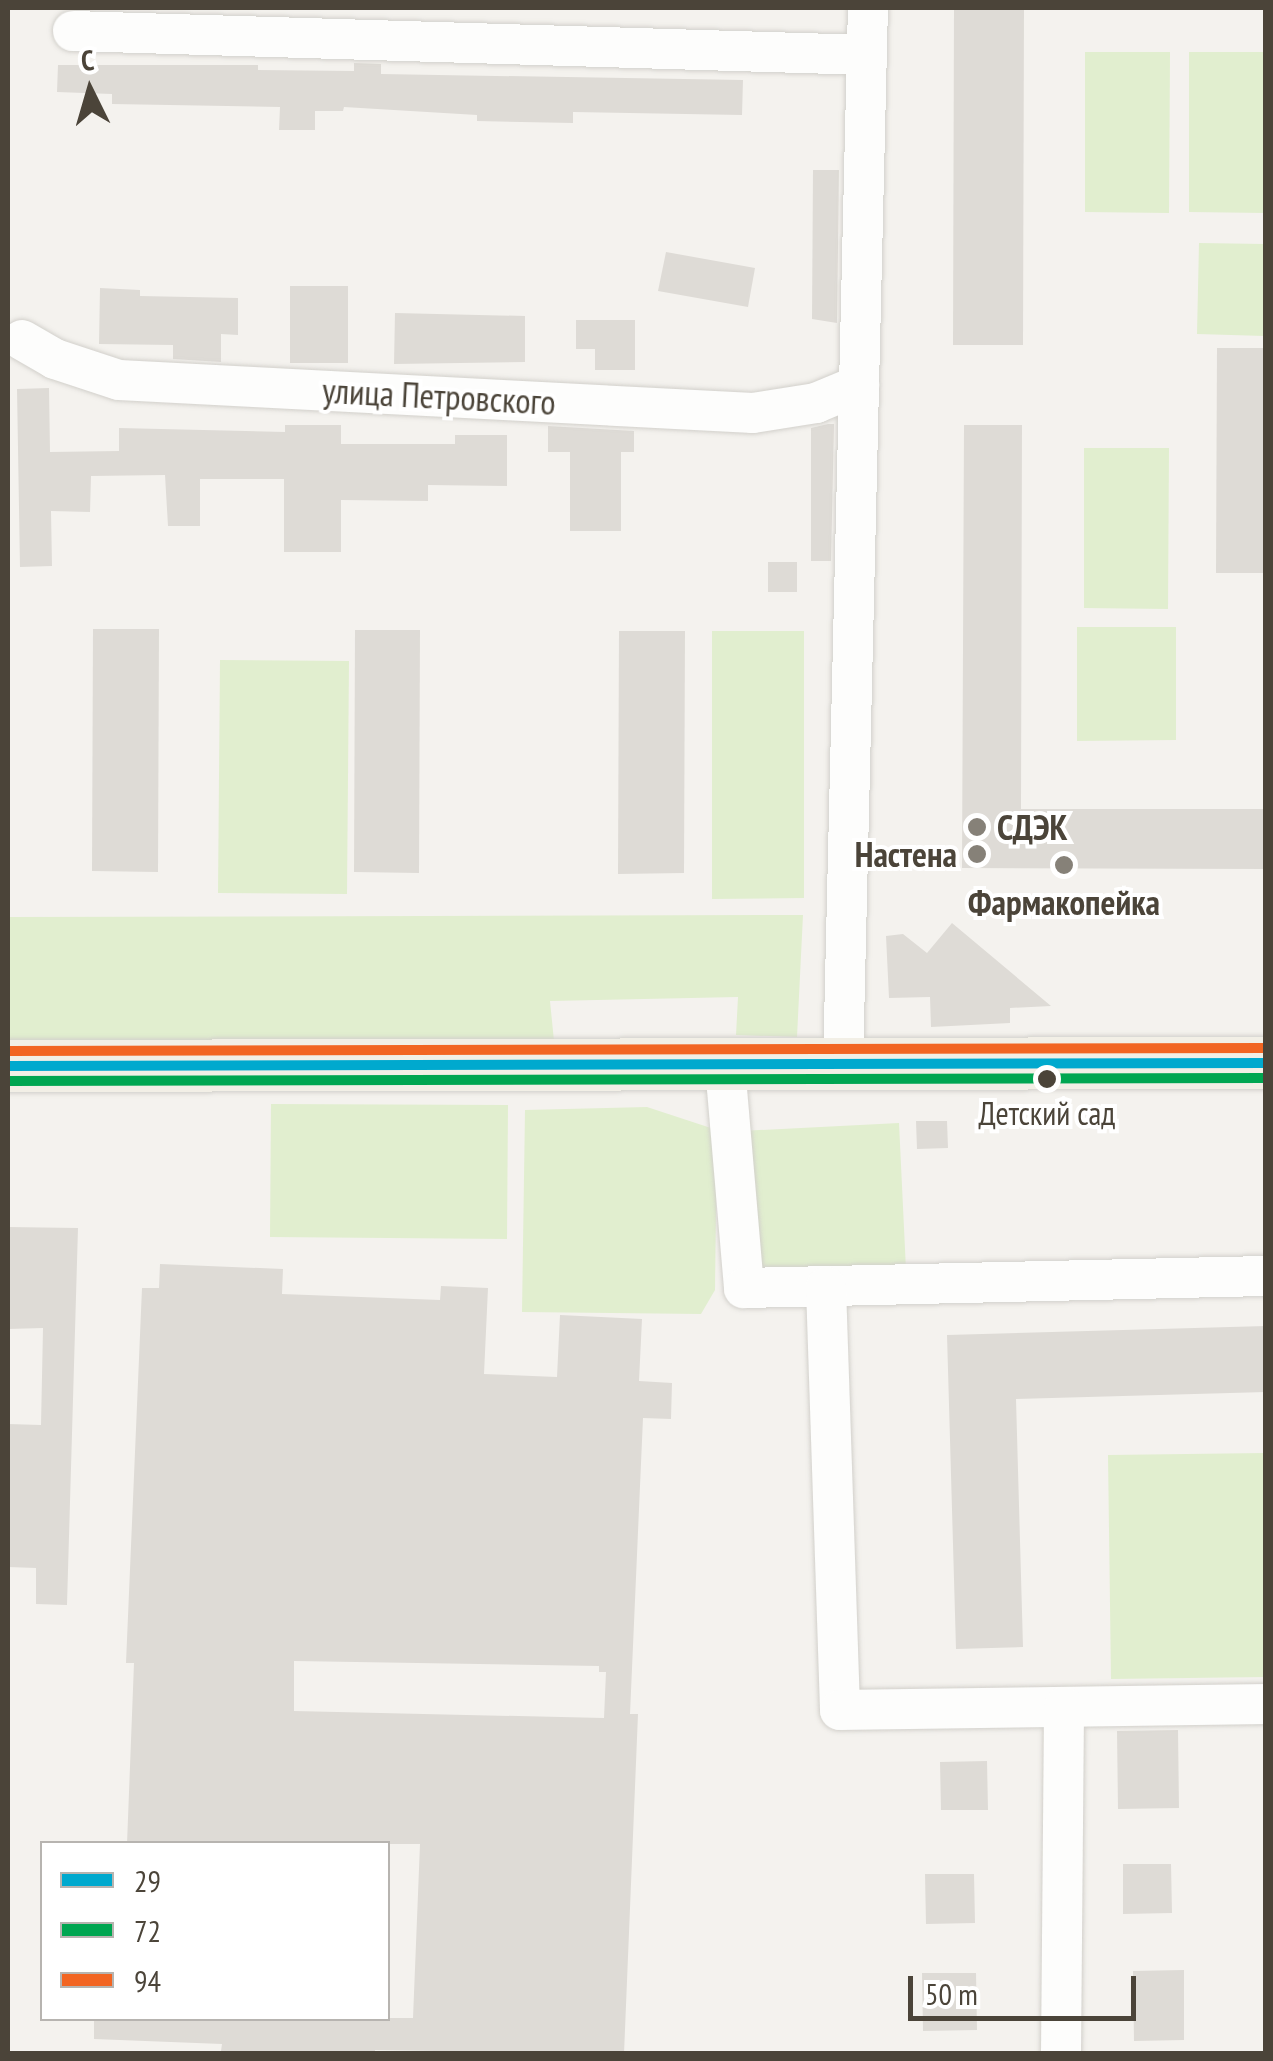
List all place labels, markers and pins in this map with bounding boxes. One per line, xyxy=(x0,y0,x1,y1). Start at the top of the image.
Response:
place label: СДЭК xyxy=(997,806,1068,848)
marker: СДЭК xyxy=(966,816,988,838)
place label: Настена xyxy=(855,833,957,875)
marker: Настена xyxy=(966,843,988,865)
marker: Фармакопейка xyxy=(1053,854,1075,876)
place label: Фармакопейка xyxy=(968,881,1160,923)
marker: Детский сад xyxy=(1037,1069,1057,1089)
place label: Детский сад xyxy=(979,1094,1115,1132)

